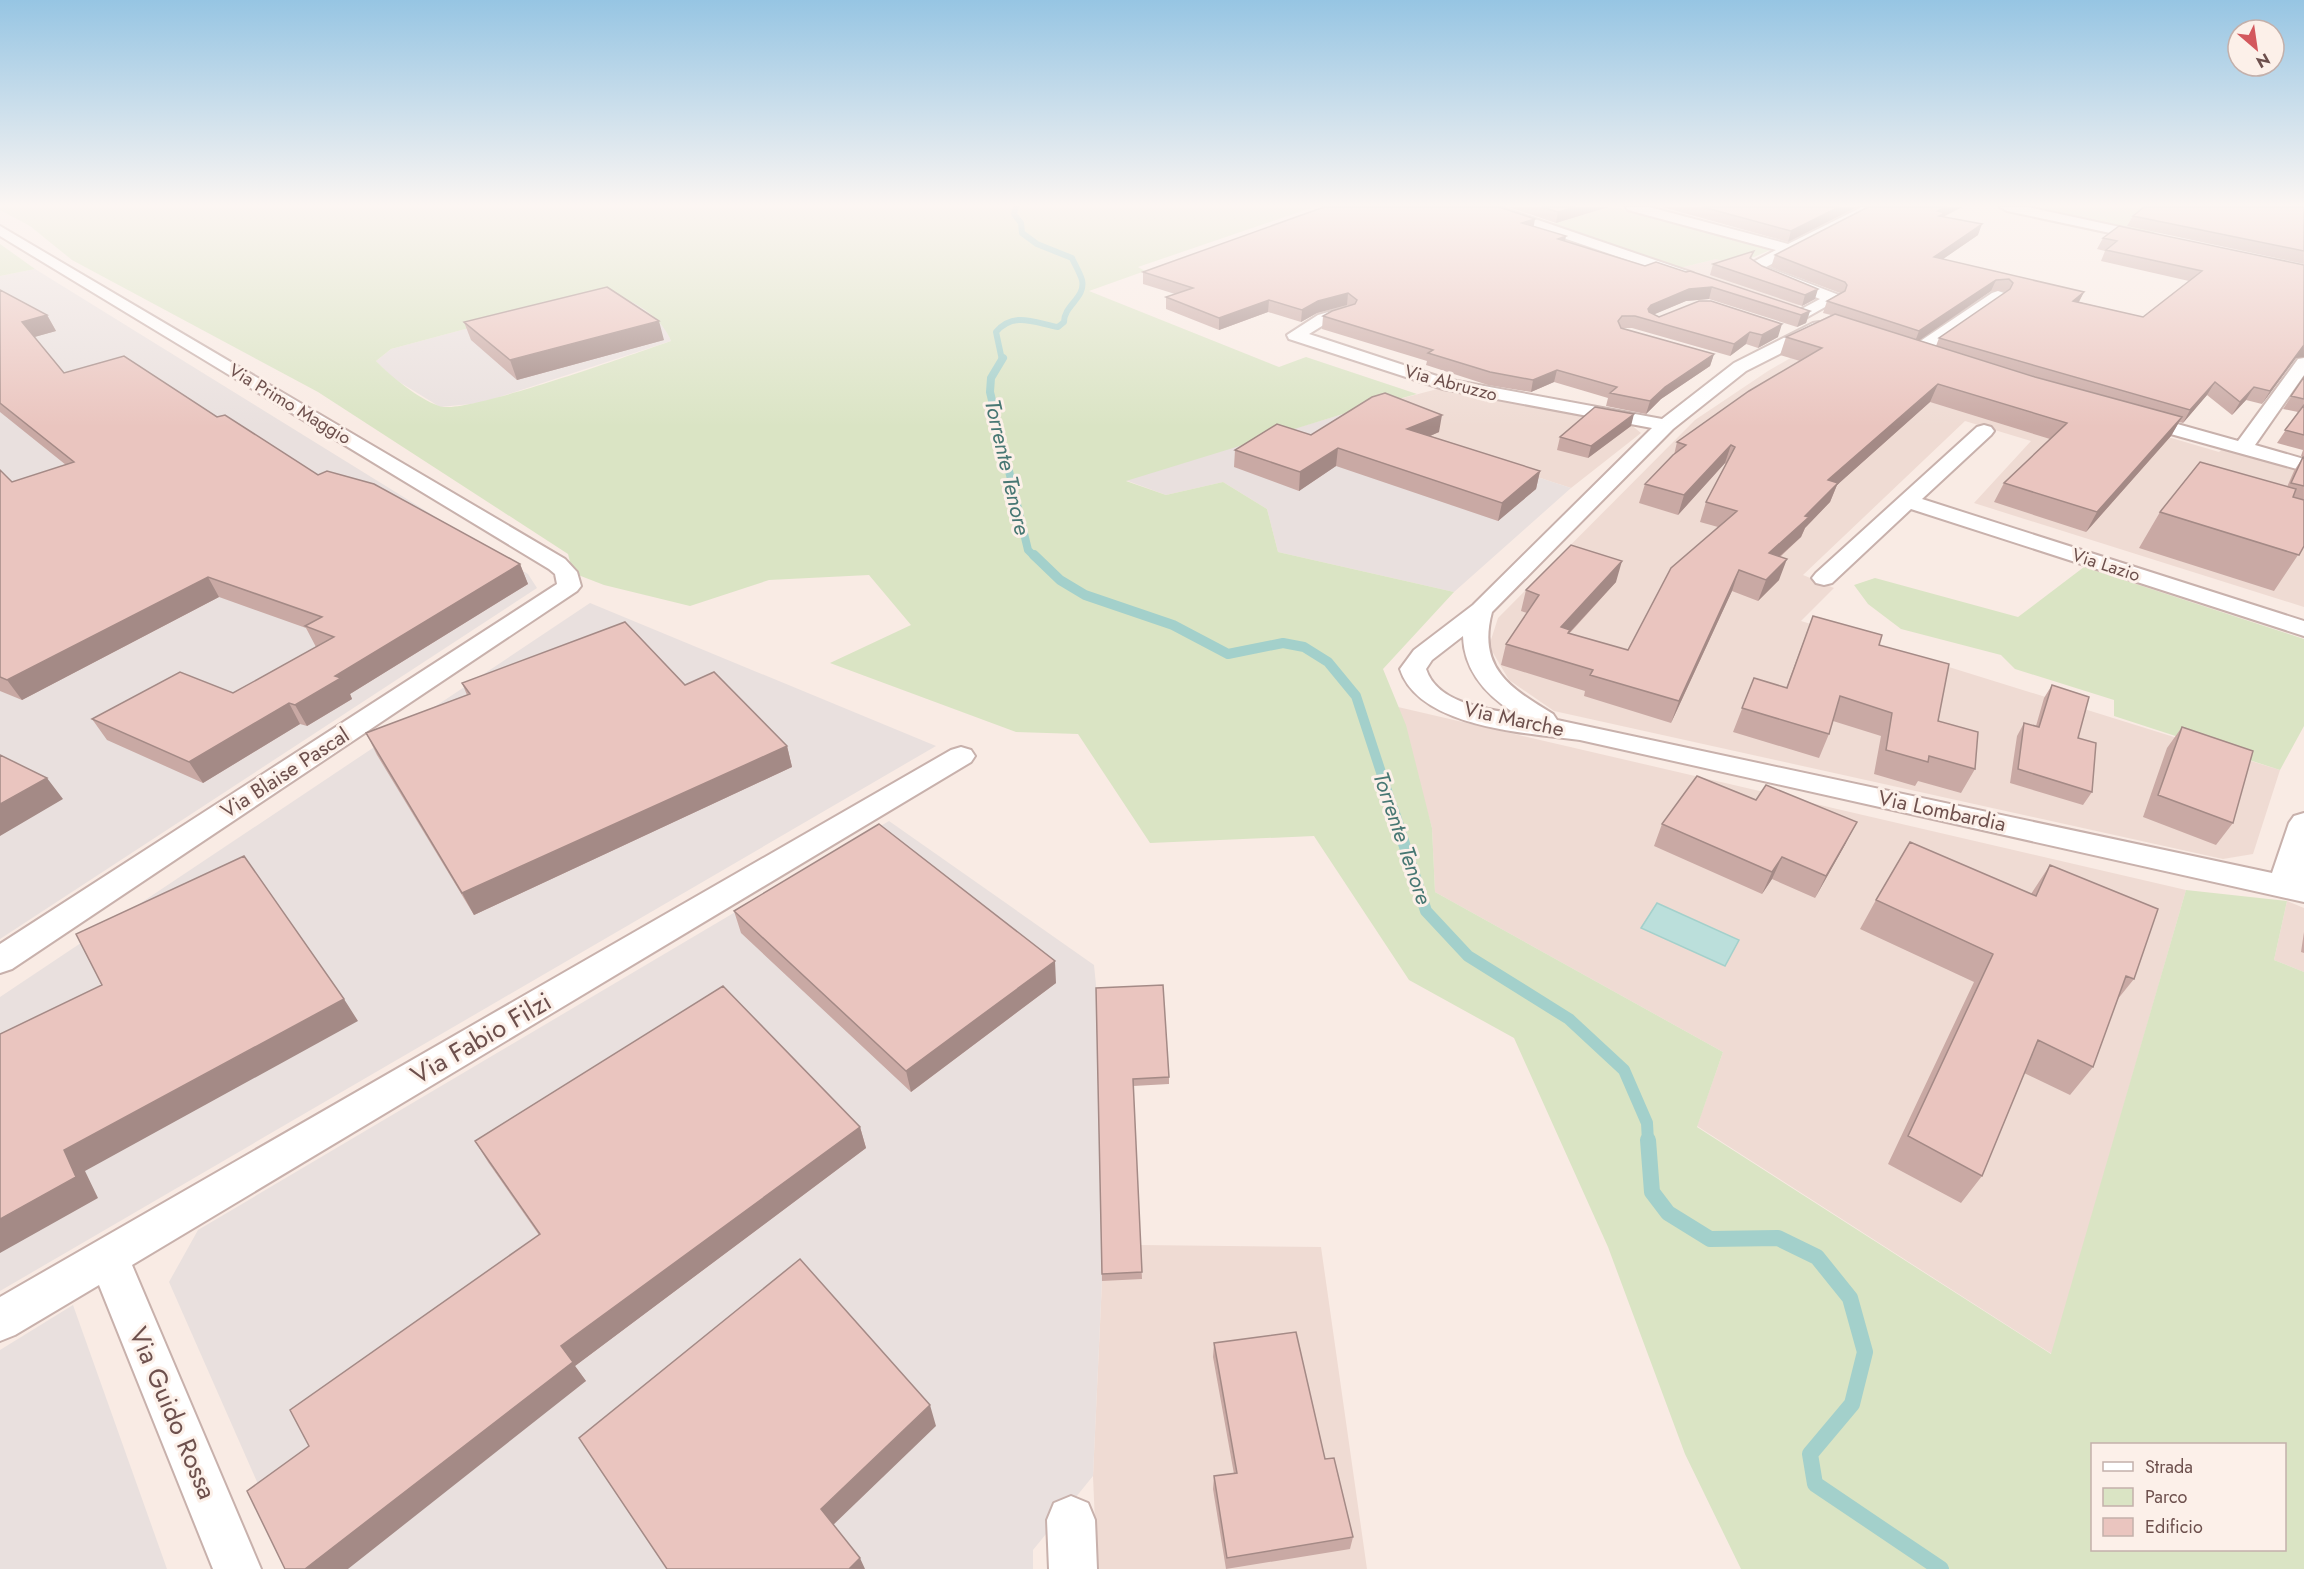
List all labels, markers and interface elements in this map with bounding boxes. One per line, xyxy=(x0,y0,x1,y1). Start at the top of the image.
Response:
north arrow xyxy=(2226,18,2286,78)
text: N xyxy=(2252,48,2274,74)
street label: Via Primo Maggio xyxy=(224,357,356,451)
street label: Via Abruzzo xyxy=(1402,358,1500,408)
water label: Torrente Tenore xyxy=(977,396,1039,538)
street label: Via Lazio xyxy=(2069,542,2144,588)
street label: Via Marche xyxy=(1461,694,1567,744)
street label: Via Blaise Pascal xyxy=(215,720,355,826)
water label: Torrente Tenore xyxy=(1365,767,1441,909)
street label: Via Lombardia xyxy=(1875,783,2009,839)
street label: Via Fabio Filzi xyxy=(404,982,558,1094)
street label: Via Guido Rossa xyxy=(120,1321,226,1505)
legend xyxy=(2091,1443,2286,1551)
text: Strada xyxy=(2145,1454,2193,1480)
text: Parco xyxy=(2145,1484,2187,1510)
text: Edificio xyxy=(2145,1514,2203,1540)

